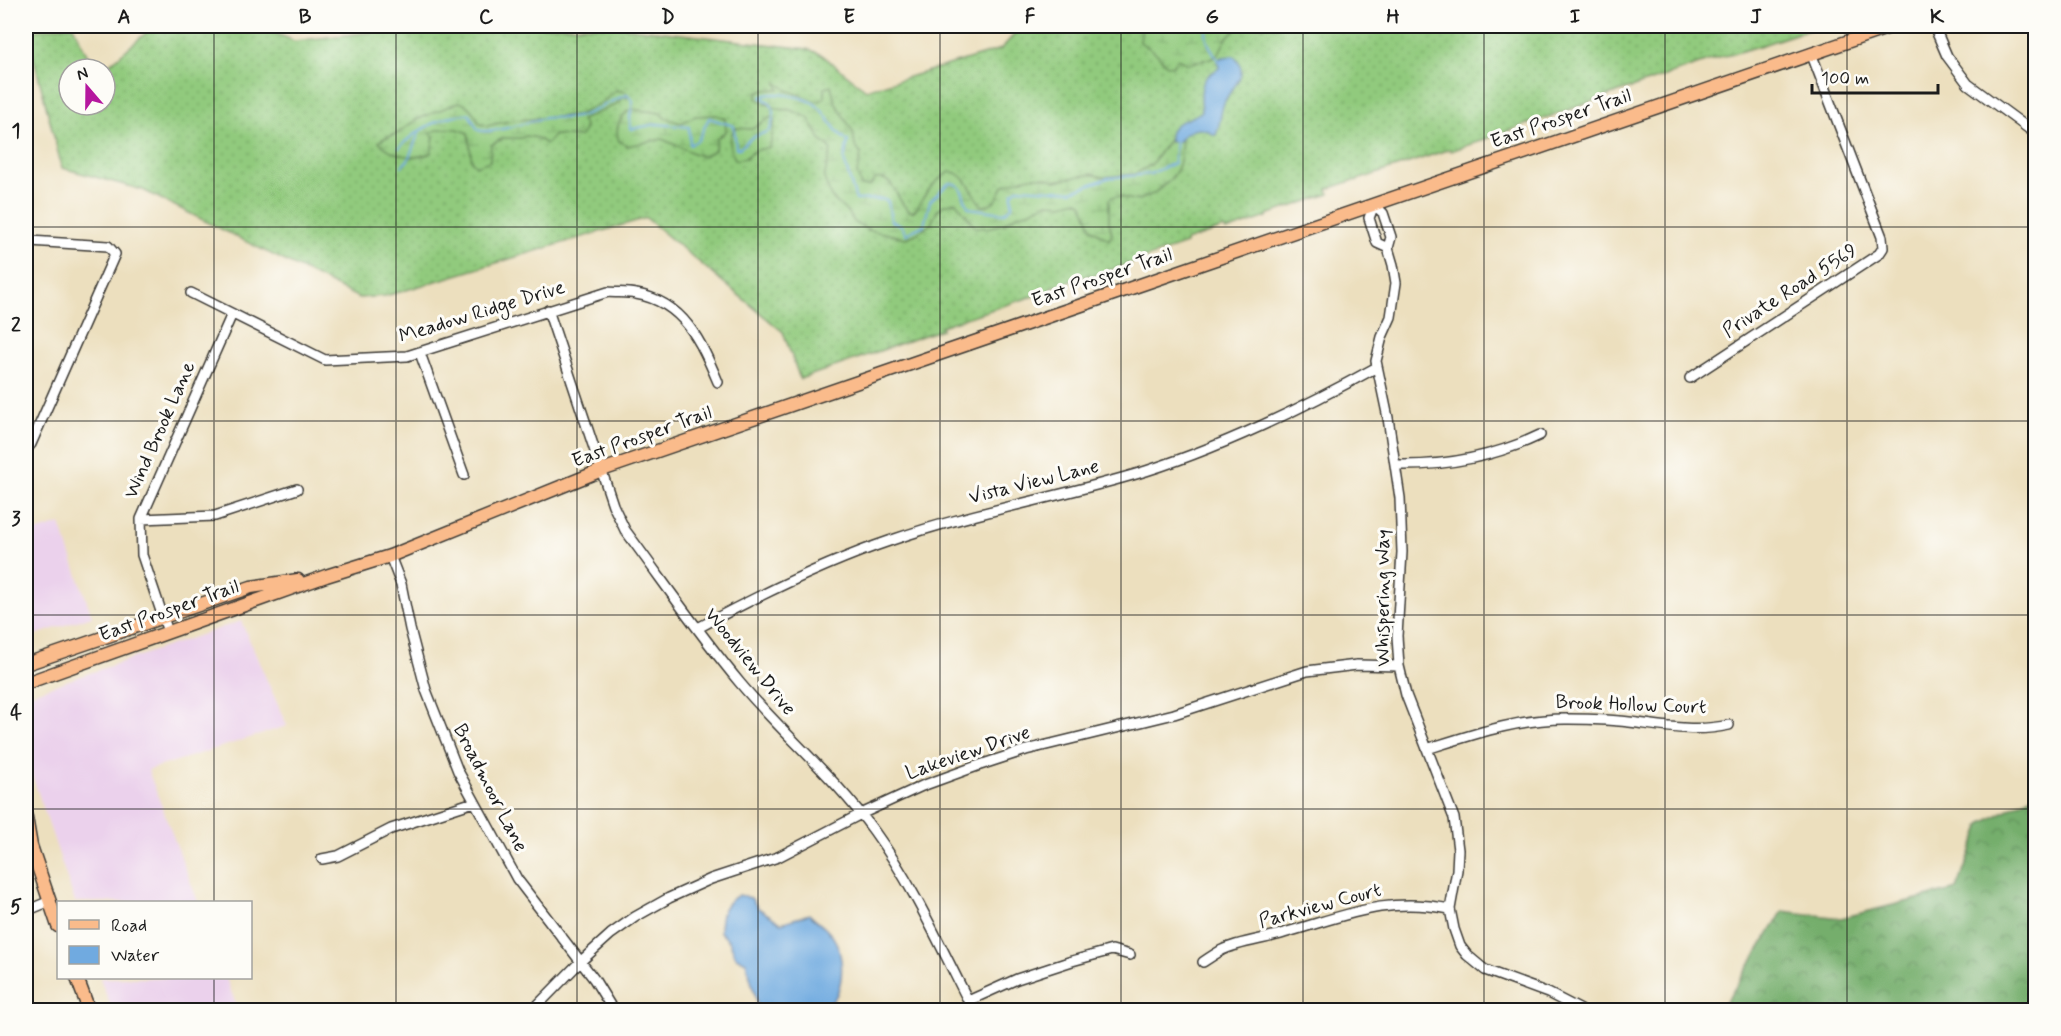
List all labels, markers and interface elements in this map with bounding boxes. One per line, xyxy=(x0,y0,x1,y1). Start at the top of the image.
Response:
text: A xyxy=(117,4,131,31)
text: B xyxy=(299,4,312,31)
text: C xyxy=(479,4,494,31)
text: D xyxy=(661,4,675,31)
text: E xyxy=(843,4,855,31)
text: F xyxy=(1025,4,1036,31)
text: G xyxy=(1205,4,1219,31)
text: H xyxy=(1386,4,1400,31)
text: I xyxy=(1570,4,1580,31)
text: J xyxy=(1750,4,1762,31)
text: K xyxy=(1930,4,1945,31)
north arrow xyxy=(57,57,117,117)
scale bar xyxy=(1812,57,1938,95)
text: N xyxy=(74,63,91,86)
text: 100 m xyxy=(1821,67,1869,91)
street label: East Prosper Trail xyxy=(1487,82,1635,156)
text: 1 xyxy=(12,118,20,145)
street label: Private Road 5569 xyxy=(1717,237,1863,345)
street label: East Prosper Trail xyxy=(1028,241,1176,315)
street label: Meadow Ridge Drive xyxy=(396,274,569,351)
text: 2 xyxy=(11,312,21,339)
street label: Wind Brook Lane xyxy=(118,357,202,503)
street label: East Prosper Trail xyxy=(568,399,716,475)
street label: Vista View Lane xyxy=(966,453,1102,511)
text: 3 xyxy=(11,506,21,533)
street label: Whispering Way xyxy=(1370,529,1397,667)
street label: East Prosper Trail xyxy=(95,573,243,649)
street label: Woodview Drive xyxy=(698,602,802,722)
street label: Brook Hollow Court xyxy=(1555,689,1707,721)
text: 4 xyxy=(10,700,22,727)
street label: Broadmoor Lane xyxy=(446,719,534,857)
street label: Lakeview Drive xyxy=(902,719,1034,787)
street label: Parkview Court xyxy=(1256,877,1384,935)
text: 5 xyxy=(10,894,22,921)
legend xyxy=(57,901,252,979)
text: Road xyxy=(111,914,147,938)
text: Water xyxy=(111,944,160,968)

